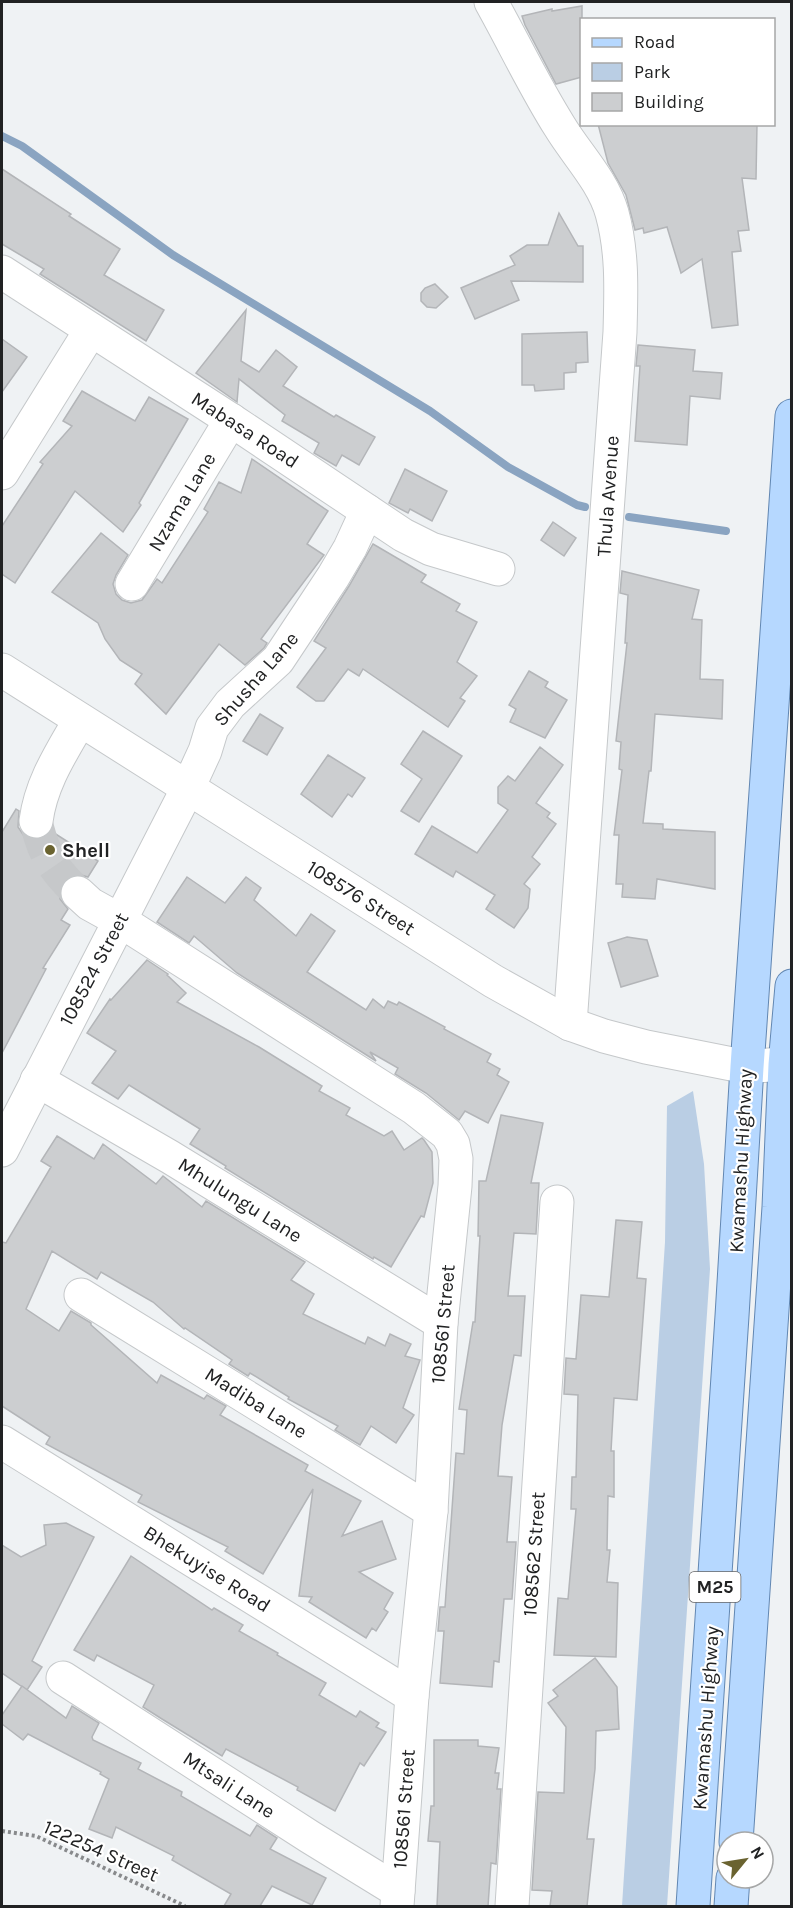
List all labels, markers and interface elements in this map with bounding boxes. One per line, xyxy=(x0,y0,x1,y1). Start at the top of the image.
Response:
legend xyxy=(580,18,775,126)
text: Road xyxy=(634,31,675,53)
text: Park xyxy=(634,61,671,83)
text: Building xyxy=(634,91,704,113)
street label: Mabasa Road xyxy=(187,387,303,473)
street label: Thula Avenue xyxy=(592,435,624,557)
street label: Nzama Lane xyxy=(143,448,221,556)
street label: Shusha Lane xyxy=(209,627,303,731)
place label: Shell xyxy=(62,839,110,862)
marker: Shell xyxy=(43,843,57,857)
street label: 108576 Street xyxy=(303,856,419,940)
street label: 108524 Street xyxy=(55,908,134,1029)
street label: Kwamashu Highway xyxy=(725,1068,757,1254)
street label: Mhulungu Lane xyxy=(174,1153,306,1247)
street label: 108561 Street xyxy=(426,1263,460,1385)
street label: Madiba Lane xyxy=(201,1362,311,1444)
street label: 108562 Street xyxy=(518,1490,550,1617)
street label: Bhekuyise Road xyxy=(139,1521,275,1617)
road number: M25 xyxy=(690,1572,740,1602)
street label: Kwamashu Highway xyxy=(688,1625,724,1811)
street label: Mtsali Lane xyxy=(179,1747,279,1823)
street label: 108561 Street xyxy=(388,1748,420,1870)
street label: 122254 Street xyxy=(40,1815,163,1887)
north arrow xyxy=(715,1830,775,1890)
text: N xyxy=(746,1843,769,1862)

